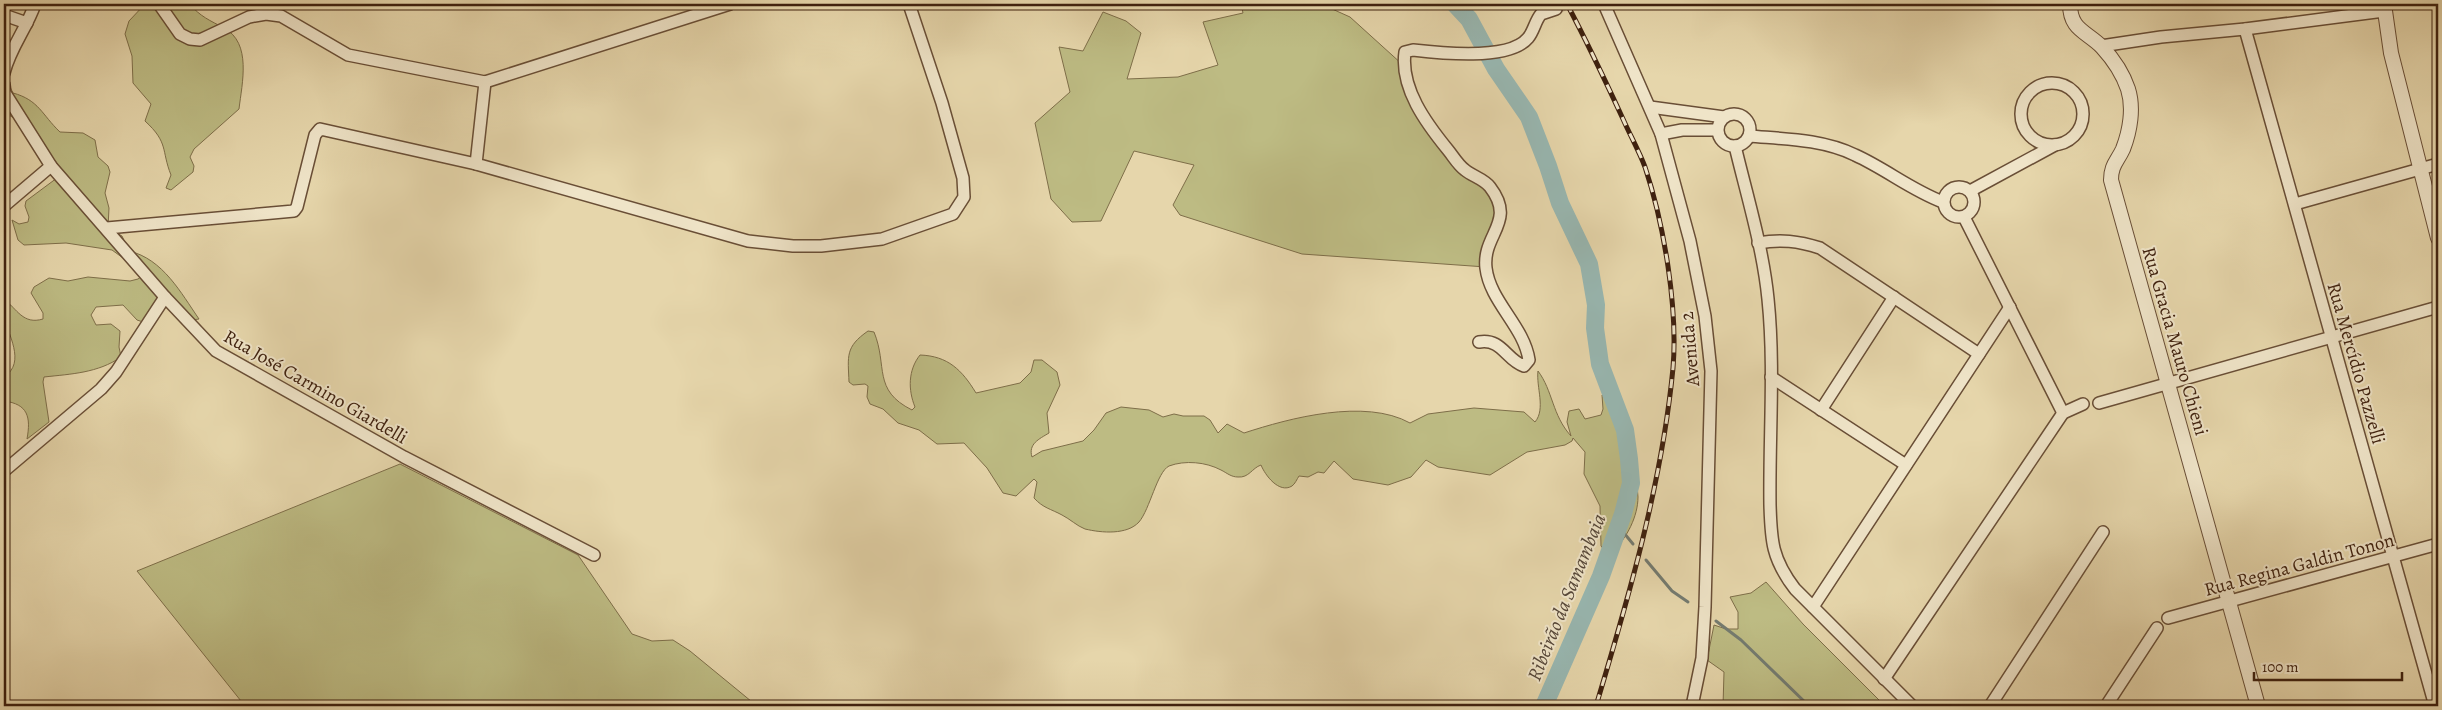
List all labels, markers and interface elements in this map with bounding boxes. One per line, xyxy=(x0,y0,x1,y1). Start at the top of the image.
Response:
street label: Rua Gracia Mauro Chieni xyxy=(2136,244,2214,439)
street label: Rua Mercídio Pazzelli xyxy=(2321,279,2392,447)
street label: Avenida 2 xyxy=(1674,310,1706,388)
street label: Rua José Carmino Giardelli xyxy=(219,323,412,450)
water label: Ribeirão da Samambaia xyxy=(1521,510,1612,685)
street label: Rua Regina Galdin Tonon xyxy=(2201,527,2397,603)
scale bar xyxy=(2254,650,2402,682)
text: 100 m xyxy=(2262,657,2299,677)

